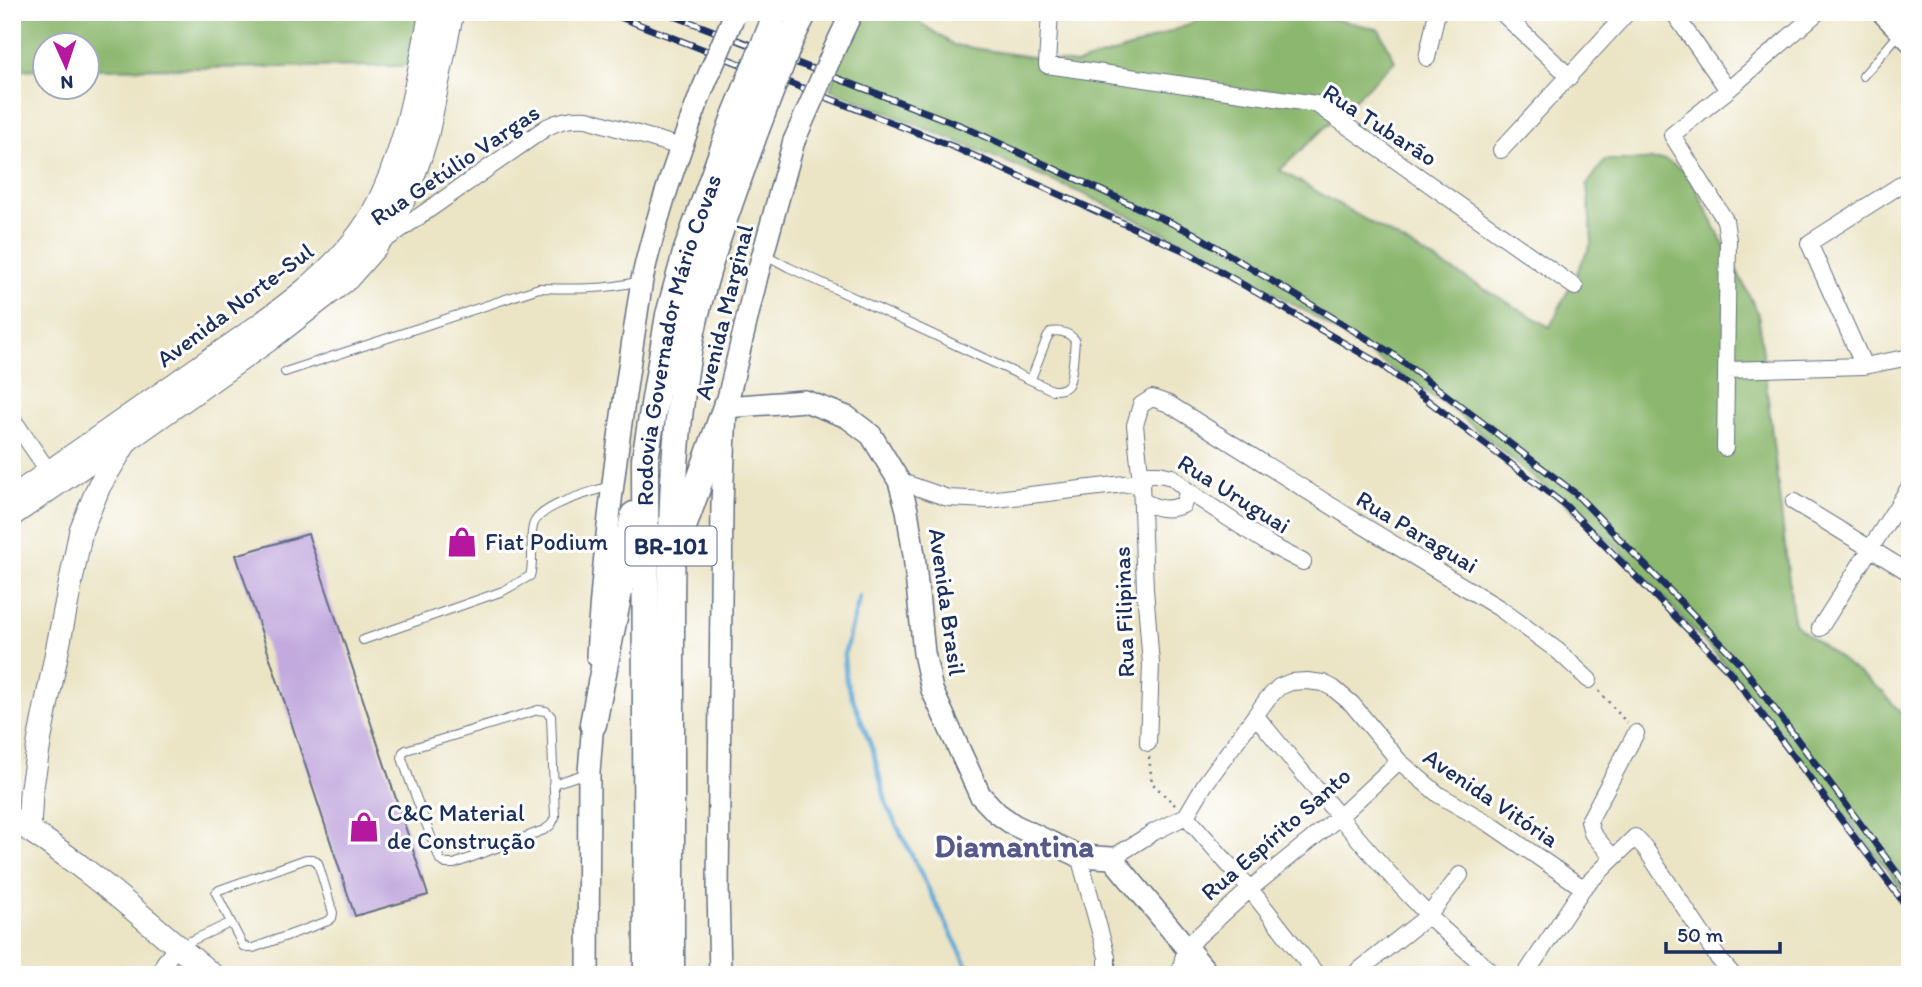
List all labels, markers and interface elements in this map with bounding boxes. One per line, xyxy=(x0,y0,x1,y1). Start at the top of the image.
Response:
north arrow xyxy=(32,32,102,102)
text: N xyxy=(60,71,74,94)
street label: Rua Tubarão xyxy=(1318,77,1443,172)
street label: Rua Getúlio Vargas xyxy=(365,97,545,232)
street label: Rodovia Governador Mário Covas xyxy=(630,170,727,506)
street label: Avenida Marginal xyxy=(688,221,759,402)
street label: Avenida Norte-Sul xyxy=(150,236,319,373)
street label: Rua Uruguai xyxy=(1173,448,1296,540)
street label: Rua Paraguai xyxy=(1351,484,1483,579)
shop icon: Fiat Podium xyxy=(445,525,479,559)
road number: BR-101 xyxy=(626,526,716,566)
street label: Avenida Brasil xyxy=(923,526,972,678)
place label: Fiat Podium xyxy=(485,527,608,556)
street label: Rua Filipinas xyxy=(1107,546,1140,678)
street label: Avenida Vitória xyxy=(1418,742,1565,854)
street label: Rua Espírito Santo xyxy=(1195,761,1357,907)
place label: C&C Material de Construção xyxy=(387,798,536,855)
shop icon: C&C Material de Construção xyxy=(347,810,381,844)
district label: Diamantina xyxy=(934,827,1094,865)
scale bar xyxy=(1666,910,1780,954)
text: 50 m xyxy=(1677,922,1724,947)

